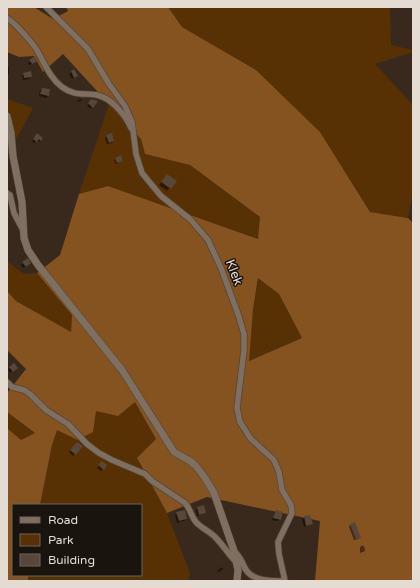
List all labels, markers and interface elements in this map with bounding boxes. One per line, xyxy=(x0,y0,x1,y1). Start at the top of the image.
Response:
street label: Klek xyxy=(222,257,246,288)
legend xyxy=(12,504,142,576)
text: Road xyxy=(48,513,78,527)
text: Park xyxy=(48,533,74,547)
text: Building xyxy=(48,553,95,567)

